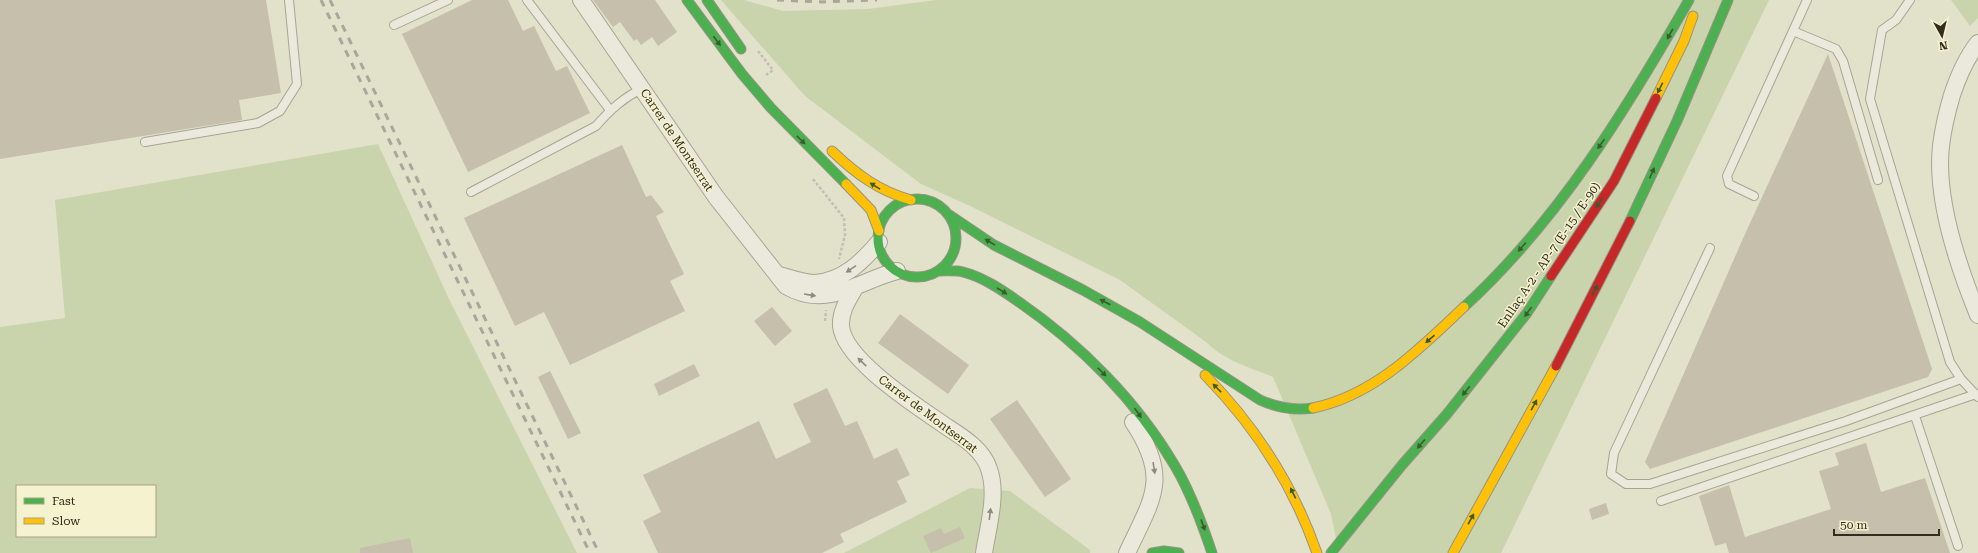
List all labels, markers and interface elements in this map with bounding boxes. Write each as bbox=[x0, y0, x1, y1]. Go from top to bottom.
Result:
north arrow bbox=[1922, 16, 1962, 56]
one-way arrow bbox=[1667, 28, 1673, 40]
one-way arrow bbox=[712, 35, 721, 46]
text: N bbox=[1938, 38, 1948, 53]
one-way arrow bbox=[1657, 83, 1663, 94]
street label: Carrer de Montserrat bbox=[638, 86, 717, 194]
one-way arrow bbox=[796, 135, 806, 145]
one-way arrow bbox=[1597, 139, 1605, 149]
one-way arrow bbox=[1649, 168, 1655, 179]
street label: Enllaç A-2 - AP-7 (E-15 / E-90) bbox=[1495, 179, 1603, 331]
one-way arrow bbox=[870, 182, 880, 190]
one-way arrow bbox=[1595, 198, 1603, 208]
one-way arrow bbox=[985, 238, 995, 246]
one-way arrow bbox=[1517, 242, 1526, 252]
one-way arrow bbox=[846, 265, 856, 273]
one-way arrow bbox=[1592, 284, 1598, 296]
one-way arrow bbox=[997, 287, 1007, 295]
one-way arrow bbox=[804, 292, 816, 298]
one-way arrow bbox=[1099, 298, 1111, 305]
one-way arrow bbox=[1524, 306, 1532, 317]
one-way arrow bbox=[1425, 334, 1435, 344]
one-way arrow bbox=[857, 357, 867, 366]
one-way arrow bbox=[1097, 368, 1107, 377]
street label: Carrer de Montserrat bbox=[876, 372, 981, 456]
one-way arrow bbox=[1212, 383, 1222, 393]
one-way arrow bbox=[1461, 385, 1470, 396]
one-way arrow bbox=[1531, 399, 1537, 411]
one-way arrow bbox=[1134, 408, 1142, 418]
one-way arrow bbox=[1416, 438, 1425, 449]
one-way arrow bbox=[1151, 462, 1157, 474]
legend bbox=[16, 485, 156, 537]
one-way arrow bbox=[1289, 487, 1296, 499]
text: Fast bbox=[52, 494, 76, 508]
one-way arrow bbox=[987, 508, 993, 521]
scale bar bbox=[1834, 511, 1939, 537]
one-way arrow bbox=[1468, 513, 1475, 525]
text: Slow bbox=[52, 514, 80, 528]
text: 50 m bbox=[1840, 518, 1867, 532]
one-way arrow bbox=[1200, 520, 1206, 532]

